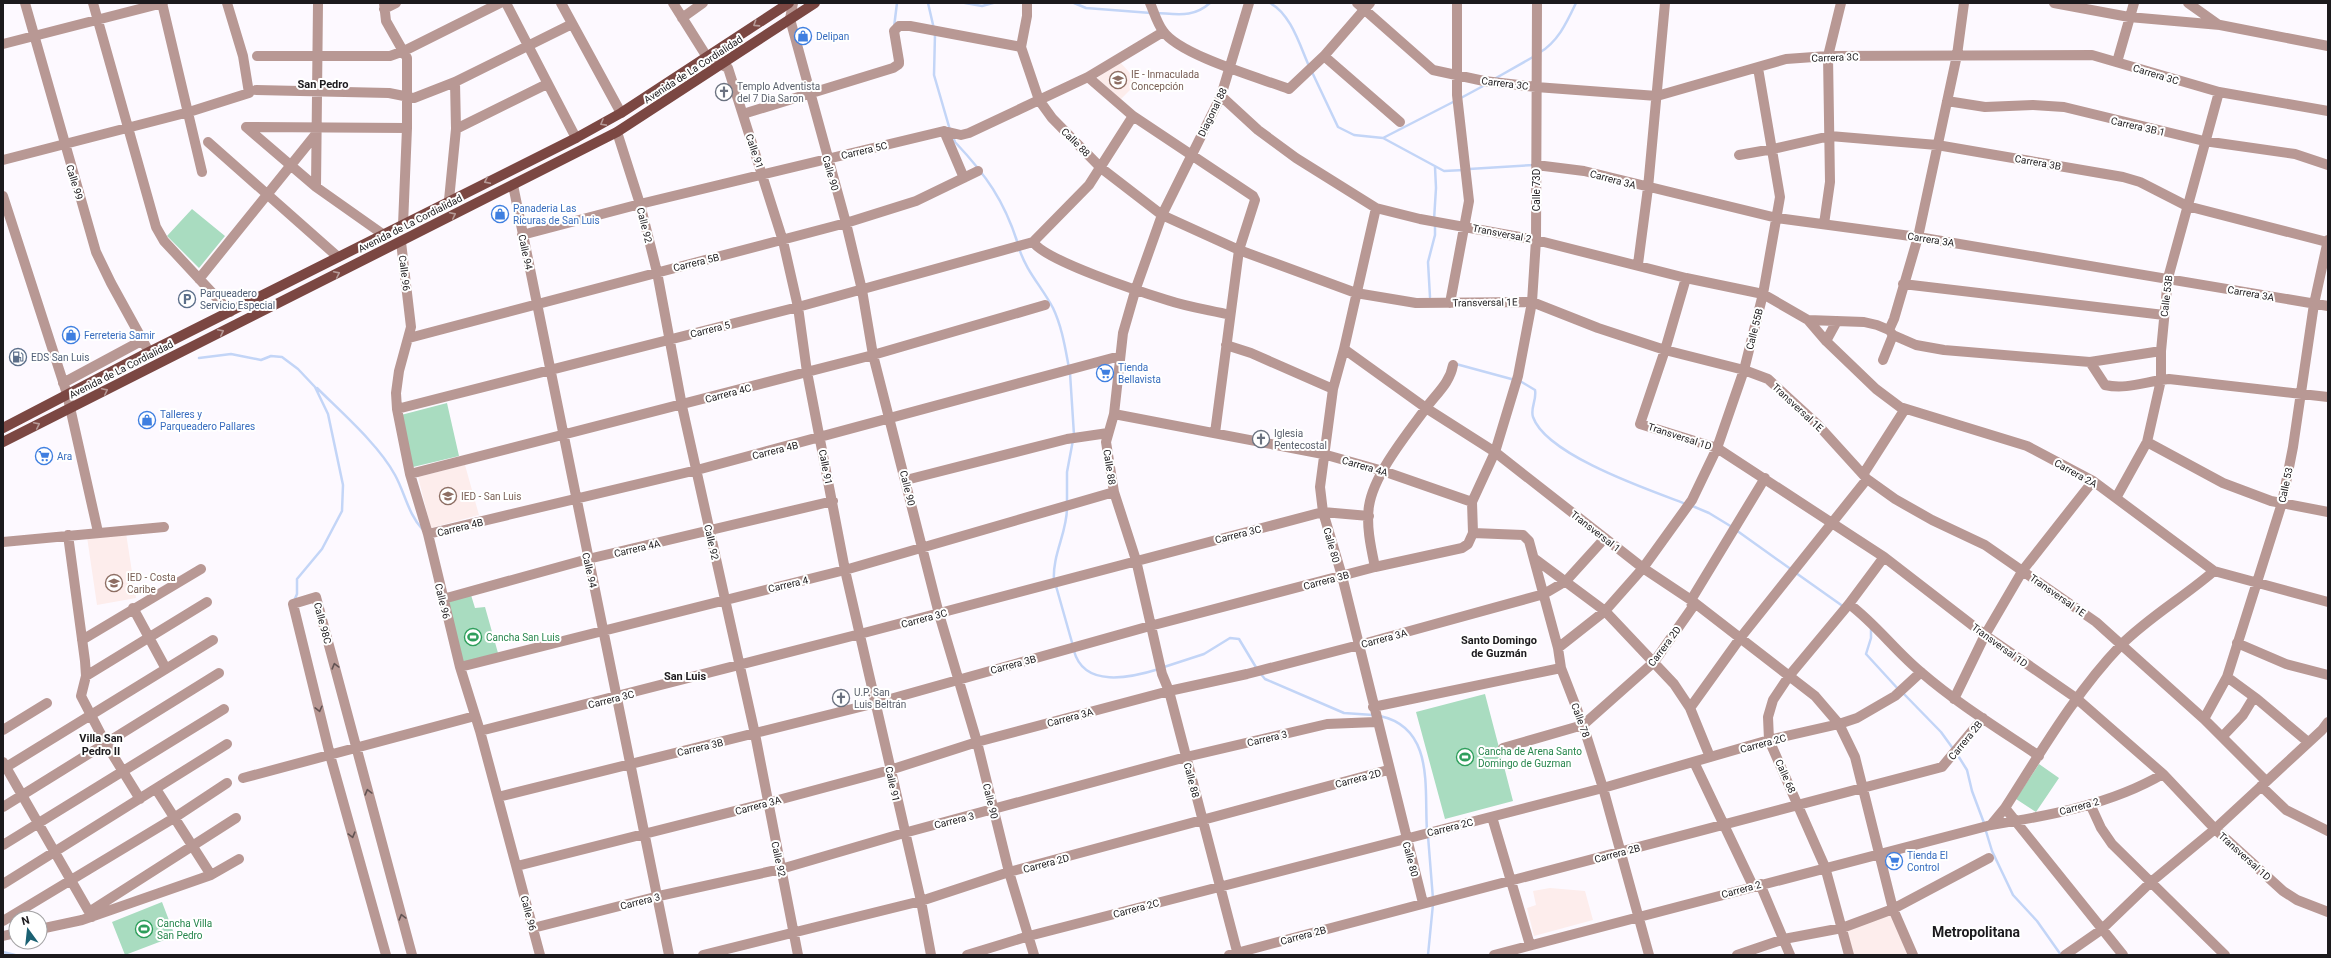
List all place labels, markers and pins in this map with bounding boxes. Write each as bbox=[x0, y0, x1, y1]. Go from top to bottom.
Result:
shop icon: Delipan bbox=[793, 26, 813, 46]
place label: Delipan bbox=[816, 31, 849, 42]
place label: IE - Inmaculada Concepción bbox=[1131, 69, 1199, 92]
school or university icon: IE - Inmaculada Concepción bbox=[1108, 70, 1128, 90]
place label: Templo Adventista del 7 Dia Saron bbox=[737, 81, 820, 104]
church icon: Templo Adventista del 7 Dia Saron bbox=[714, 82, 734, 102]
place label: Panaderia Las Ricuras de San Luis bbox=[513, 203, 600, 226]
shop icon: Panaderia Las Ricuras de San Luis bbox=[490, 204, 510, 224]
place label: Parqueadero Servicio Especial bbox=[200, 288, 275, 311]
parking icon: Parqueadero Servicio Especial bbox=[177, 289, 197, 309]
shop icon: Ferreteria Samir bbox=[61, 325, 81, 345]
place label: Ferreteria Samir bbox=[84, 330, 156, 341]
fuel station icon: EDS San Luis bbox=[8, 347, 28, 367]
place label: EDS San Luis bbox=[31, 352, 89, 363]
place label: Tienda Bellavista bbox=[1118, 362, 1161, 385]
supermarket icon: Tienda Bellavista bbox=[1095, 363, 1115, 383]
place label: Talleres y Parqueadero Pallares bbox=[160, 409, 255, 432]
shop icon: Talleres y Parqueadero Pallares bbox=[137, 410, 157, 430]
place label: Iglesia Pentecostal bbox=[1274, 428, 1327, 451]
church icon: Iglesia Pentecostal bbox=[1251, 429, 1271, 449]
supermarket icon: Ara bbox=[34, 446, 54, 466]
place label: Ara bbox=[57, 451, 72, 462]
school or university icon: IED - San Luis bbox=[438, 486, 458, 506]
place label: IED - San Luis bbox=[461, 491, 521, 502]
place label: IED - Costa Caribe bbox=[127, 572, 176, 595]
school or university icon: IED - Costa Caribe bbox=[104, 573, 124, 593]
sports icon: Cancha San Luis bbox=[463, 627, 483, 647]
place label: Cancha San Luis bbox=[486, 632, 560, 643]
place label: U.P. San Luis Beltrán bbox=[854, 687, 906, 710]
church icon: U.P. San Luis Beltrán bbox=[831, 688, 851, 708]
place label: Cancha de Arena Santo Domingo de Guzman bbox=[1478, 746, 1582, 769]
sports icon: Cancha de Arena Santo Domingo de Guzman bbox=[1455, 747, 1475, 767]
place label: Tienda El Control bbox=[1907, 850, 1948, 873]
supermarket icon: Tienda El Control bbox=[1884, 851, 1904, 871]
place label: Cancha Villa San Pedro bbox=[157, 918, 212, 941]
sports icon: Cancha Villa San Pedro bbox=[134, 919, 154, 939]

